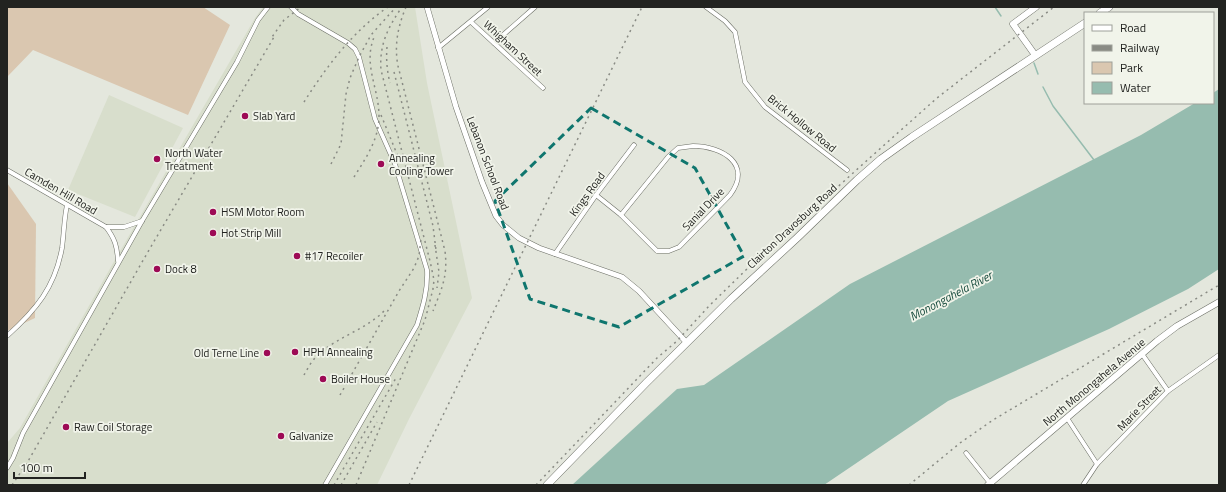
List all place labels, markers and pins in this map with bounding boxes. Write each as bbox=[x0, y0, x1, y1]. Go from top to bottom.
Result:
place label: Slab Yard bbox=[253, 108, 296, 124]
marker: Slab Yard bbox=[240, 111, 250, 121]
place label: North Water Treatment bbox=[165, 145, 223, 174]
place label: Annealing Cooling Tower bbox=[389, 150, 454, 179]
marker: North Water Treatment bbox=[152, 154, 162, 164]
marker: Annealing Cooling Tower bbox=[376, 159, 386, 169]
place label: HSM Motor Room bbox=[221, 204, 304, 220]
marker: HSM Motor Room bbox=[208, 207, 218, 217]
place label: Hot Strip Mill bbox=[221, 225, 281, 241]
marker: Hot Strip Mill bbox=[208, 228, 218, 238]
place label: #17 Recoiler bbox=[305, 248, 363, 264]
marker: #17 Recoiler bbox=[292, 251, 302, 261]
place label: Dock 8 bbox=[165, 261, 197, 277]
marker: Dock 8 bbox=[152, 264, 162, 274]
place label: HPH Annealing bbox=[303, 344, 373, 360]
place label: Old Terne Line bbox=[194, 345, 259, 361]
marker: HPH Annealing bbox=[290, 347, 300, 357]
marker: Old Terne Line bbox=[262, 348, 272, 358]
place label: Boiler House bbox=[331, 371, 390, 387]
marker: Boiler House bbox=[318, 374, 328, 384]
place label: Raw Coil Storage bbox=[74, 419, 153, 435]
marker: Raw Coil Storage bbox=[61, 422, 71, 432]
place label: Galvanize bbox=[289, 428, 334, 444]
marker: Galvanize bbox=[276, 431, 286, 441]

